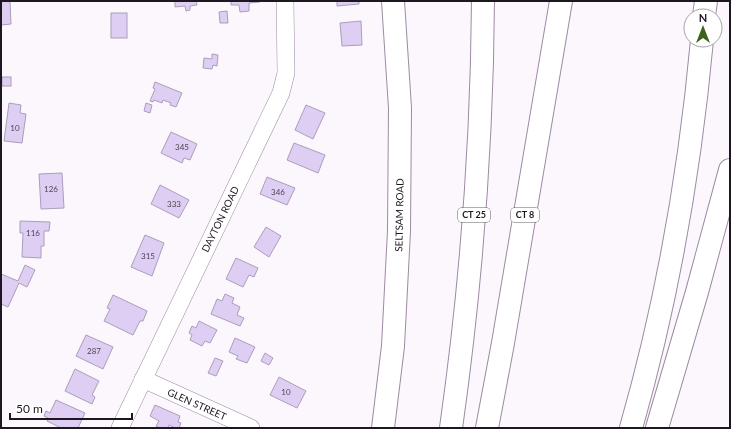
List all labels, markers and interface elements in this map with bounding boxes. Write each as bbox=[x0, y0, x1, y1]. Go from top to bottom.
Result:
north arrow bbox=[683, 8, 723, 48]
text: N bbox=[699, 11, 707, 24]
house number: 10 bbox=[10, 123, 20, 133]
house number: 345 bbox=[175, 142, 189, 152]
street label: SELTSAM ROAD bbox=[392, 178, 406, 252]
house number: 126 bbox=[44, 184, 58, 194]
street label: DAYTON ROAD bbox=[199, 184, 241, 254]
house number: 346 bbox=[271, 187, 285, 197]
house number: 333 bbox=[167, 199, 181, 209]
road number: CT 25 bbox=[458, 208, 490, 222]
road number: CT 8 bbox=[511, 208, 539, 222]
house number: 116 bbox=[26, 228, 40, 238]
house number: 315 bbox=[141, 251, 155, 261]
house number: 287 bbox=[87, 346, 101, 356]
street label: GLEN STREET bbox=[166, 386, 229, 422]
house number: 10 bbox=[281, 387, 291, 397]
scale bar bbox=[10, 395, 132, 421]
text: 50 m bbox=[16, 401, 43, 416]

